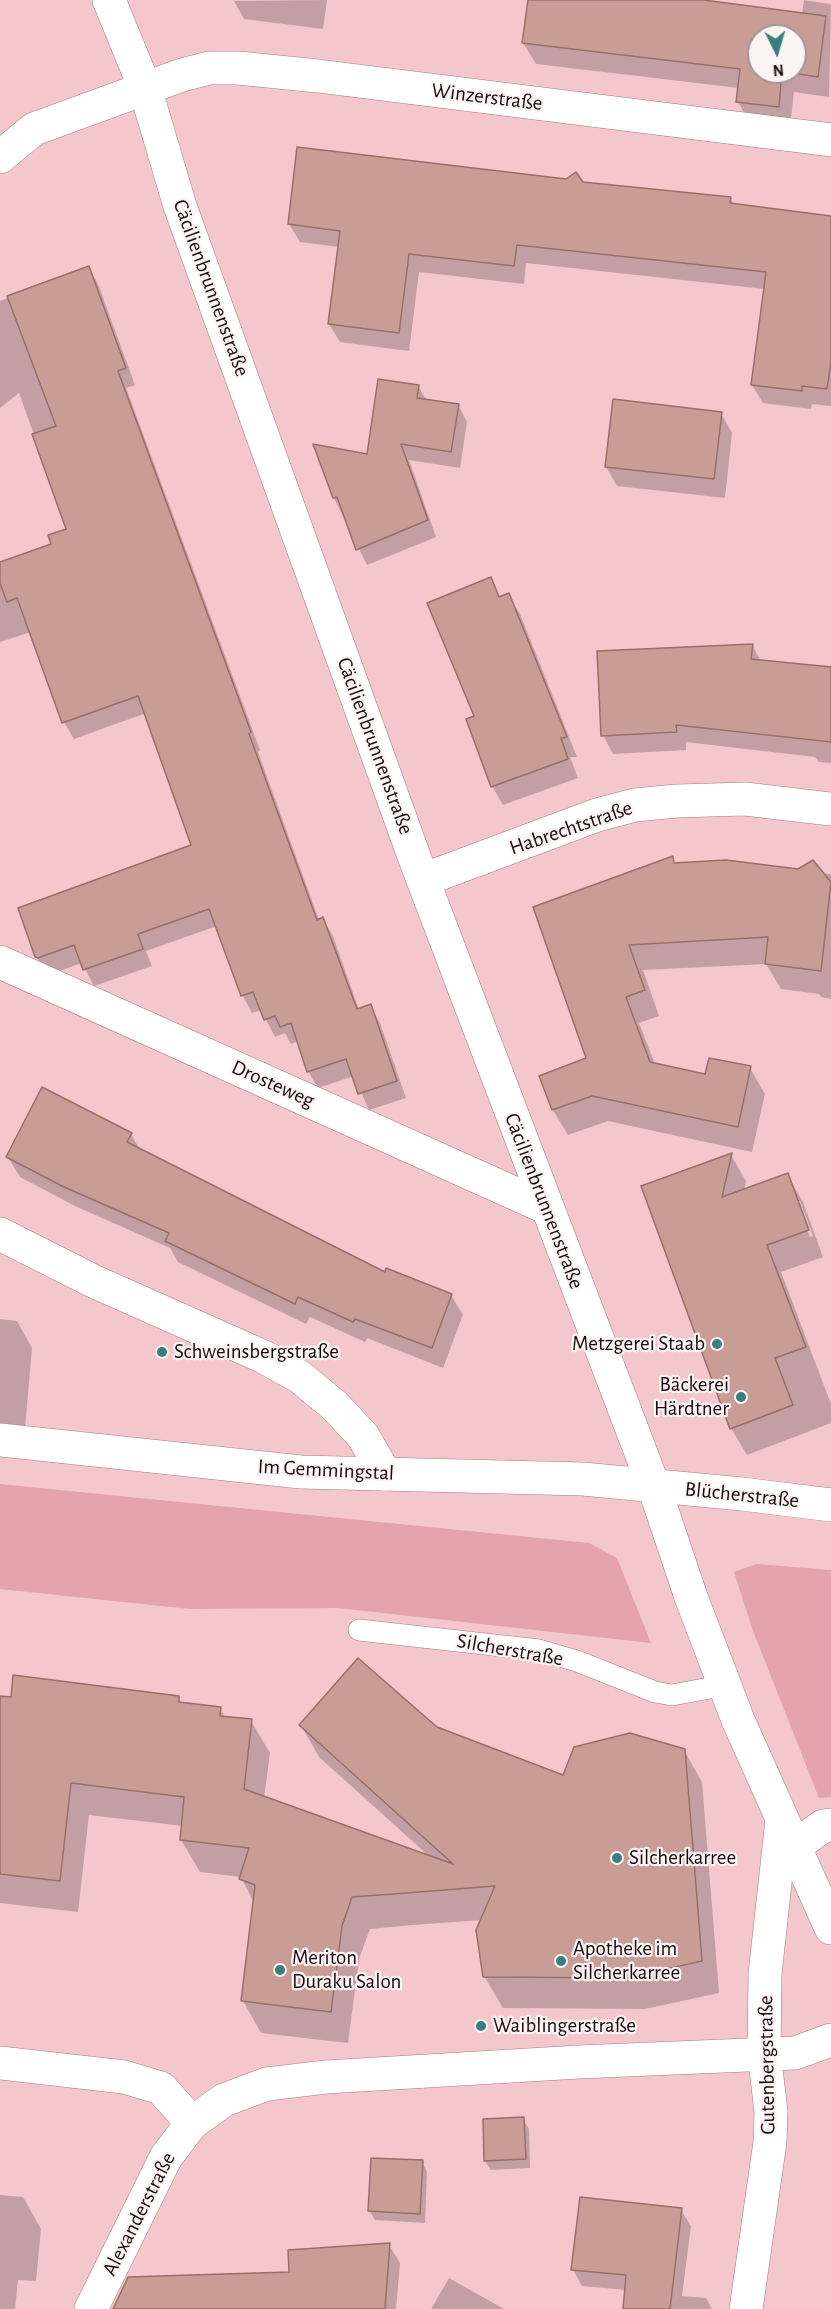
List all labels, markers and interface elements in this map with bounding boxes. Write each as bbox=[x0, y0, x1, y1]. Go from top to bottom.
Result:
north arrow bbox=[747, 24, 807, 84]
text: N bbox=[772, 61, 785, 78]
street label: Winzerstraße bbox=[430, 78, 544, 116]
street label: Cäcilienbrunnenstraße bbox=[167, 196, 255, 380]
street label: Cäcilienbrunnenstraße bbox=[331, 654, 419, 838]
street label: Habrechtstraße bbox=[506, 795, 636, 861]
street label: Drosteweg bbox=[228, 1055, 318, 1113]
street label: Cäcilienbrunnenstraße bbox=[499, 1109, 589, 1293]
place label: Metzgerei Staab bbox=[572, 1331, 705, 1357]
marker: Metzgerei Staab bbox=[710, 1337, 724, 1351]
place label: Schweinsbergstraße bbox=[174, 1339, 339, 1365]
marker: Schweinsbergstraße bbox=[155, 1345, 169, 1359]
place label: Bäckerei Härdtner bbox=[654, 1372, 729, 1422]
marker: Bäckerei Härdtner bbox=[734, 1390, 748, 1404]
street label: Im Gemmingstal bbox=[257, 1454, 395, 1486]
street label: Blücherstraße bbox=[684, 1476, 800, 1514]
street label: Silcherstraße bbox=[455, 1628, 565, 1672]
place label: Silcherkarree bbox=[629, 1845, 736, 1871]
marker: Silcherkarree bbox=[610, 1851, 624, 1865]
place label: Apotheke im Silcherkarree bbox=[573, 1936, 680, 1986]
place label: Meriton Duraku Salon bbox=[292, 1945, 401, 1995]
marker: Apotheke im Silcherkarree bbox=[554, 1954, 568, 1968]
marker: Meriton Duraku Salon bbox=[273, 1963, 287, 1977]
street label: Gutenbergstraße bbox=[753, 1995, 781, 2135]
place label: Waiblingerstraße bbox=[493, 2013, 636, 2039]
marker: Waiblingerstraße bbox=[474, 2019, 488, 2033]
street label: Alexanderstraße bbox=[97, 2148, 181, 2280]

